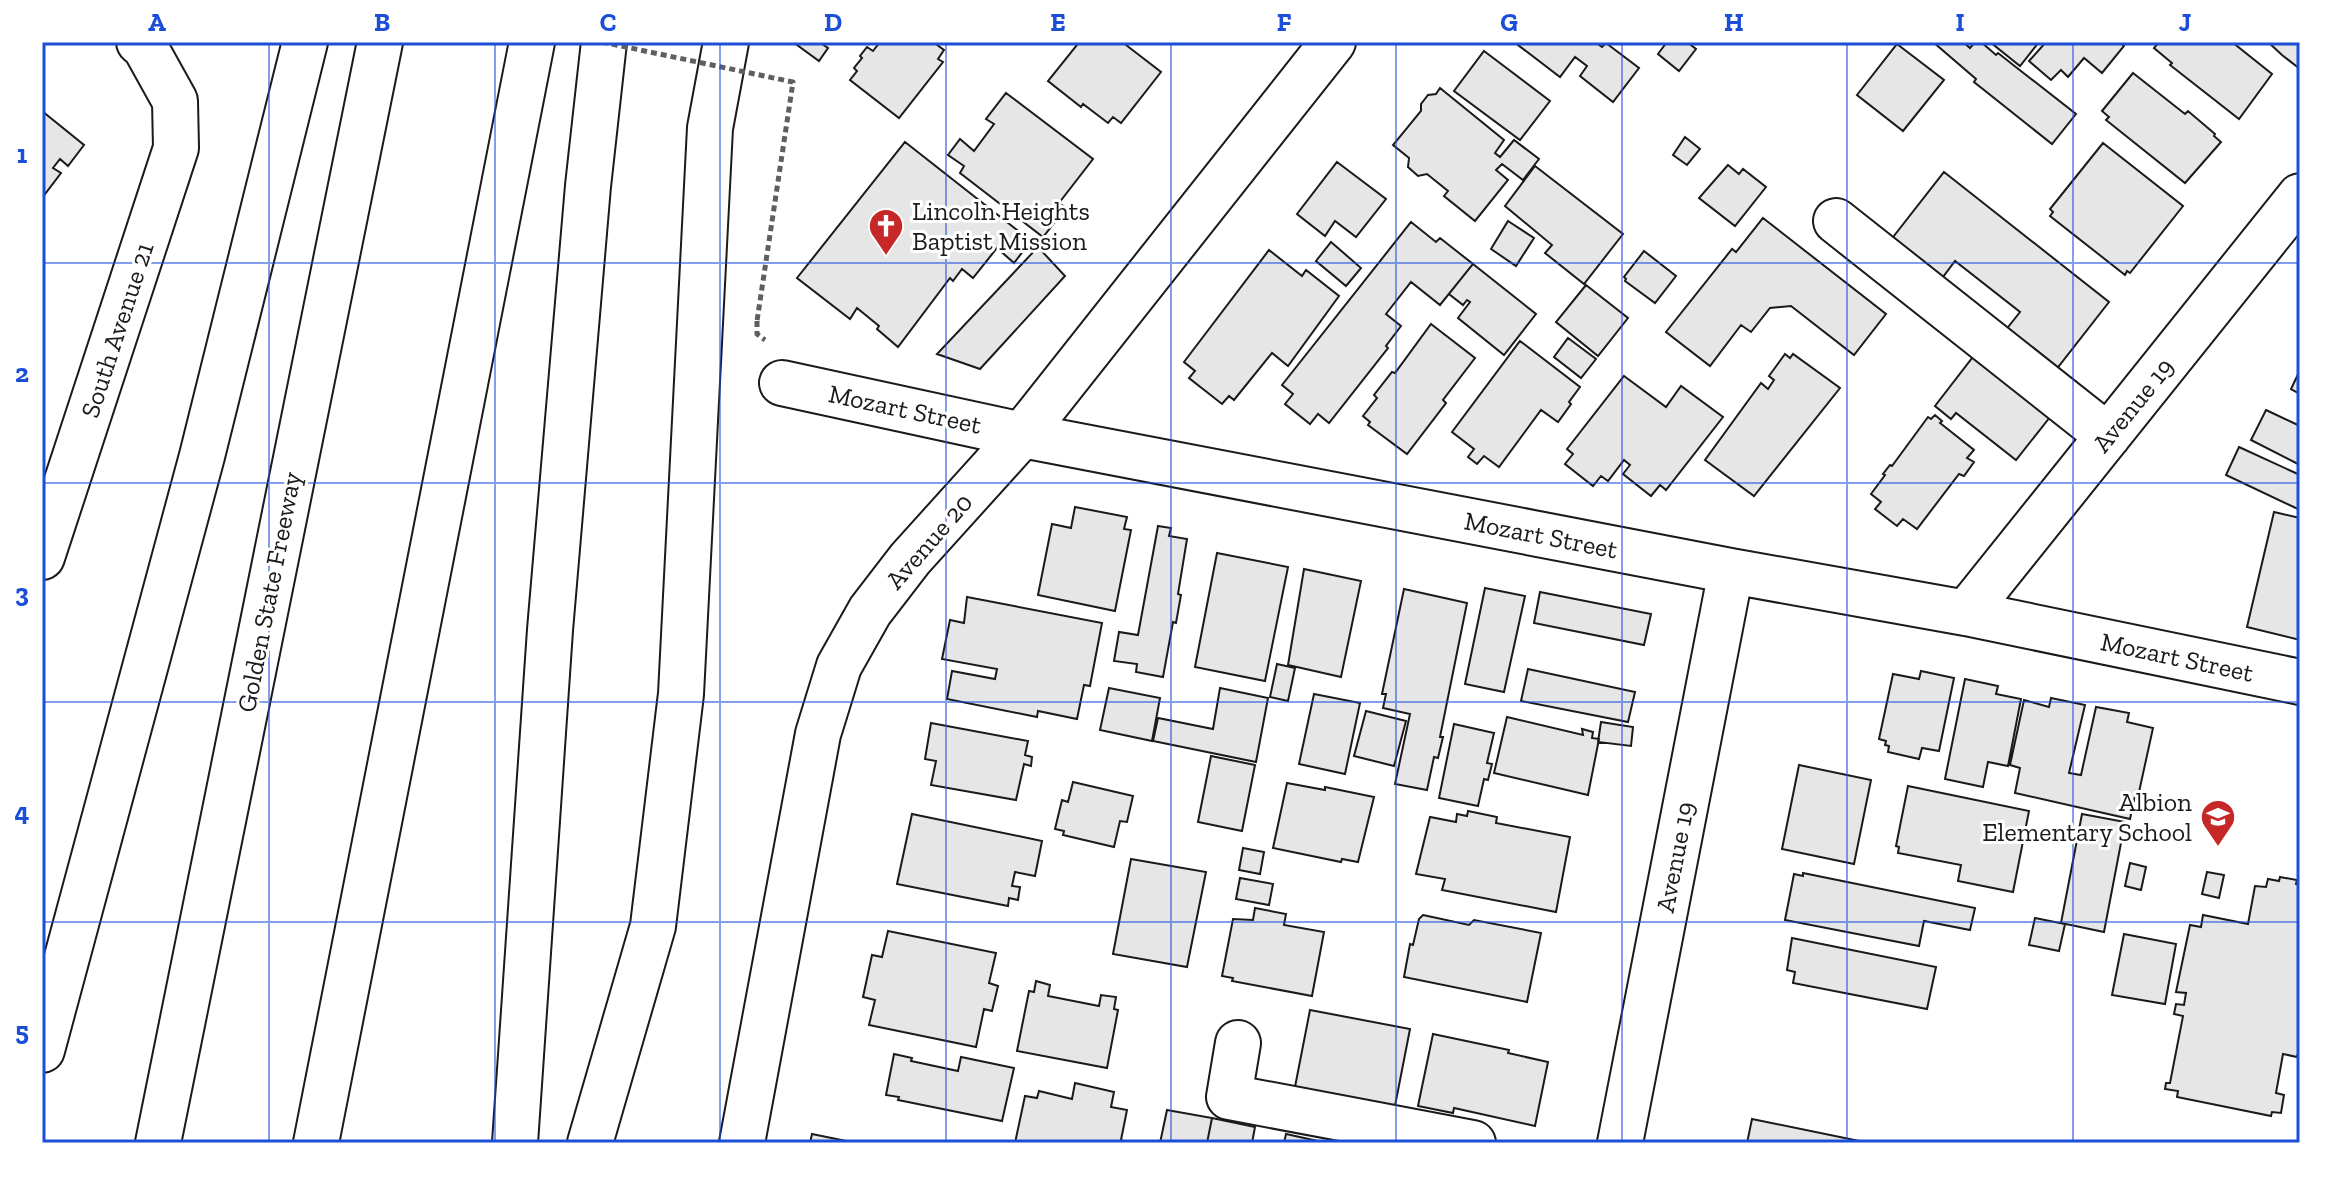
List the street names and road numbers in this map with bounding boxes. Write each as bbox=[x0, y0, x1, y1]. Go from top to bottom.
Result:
street label: South Avenue 21 bbox=[74, 238, 160, 422]
street label: Avenue 19 bbox=[2085, 351, 2181, 459]
street label: Mozart Street bbox=[826, 377, 985, 441]
street label: Golden State Freeway bbox=[230, 468, 308, 715]
street label: Avenue 20 bbox=[879, 486, 979, 596]
street label: Mozart Street bbox=[1462, 504, 1621, 566]
street label: Mozart Street bbox=[2098, 625, 2257, 689]
street label: Avenue 19 bbox=[1649, 799, 1701, 915]

